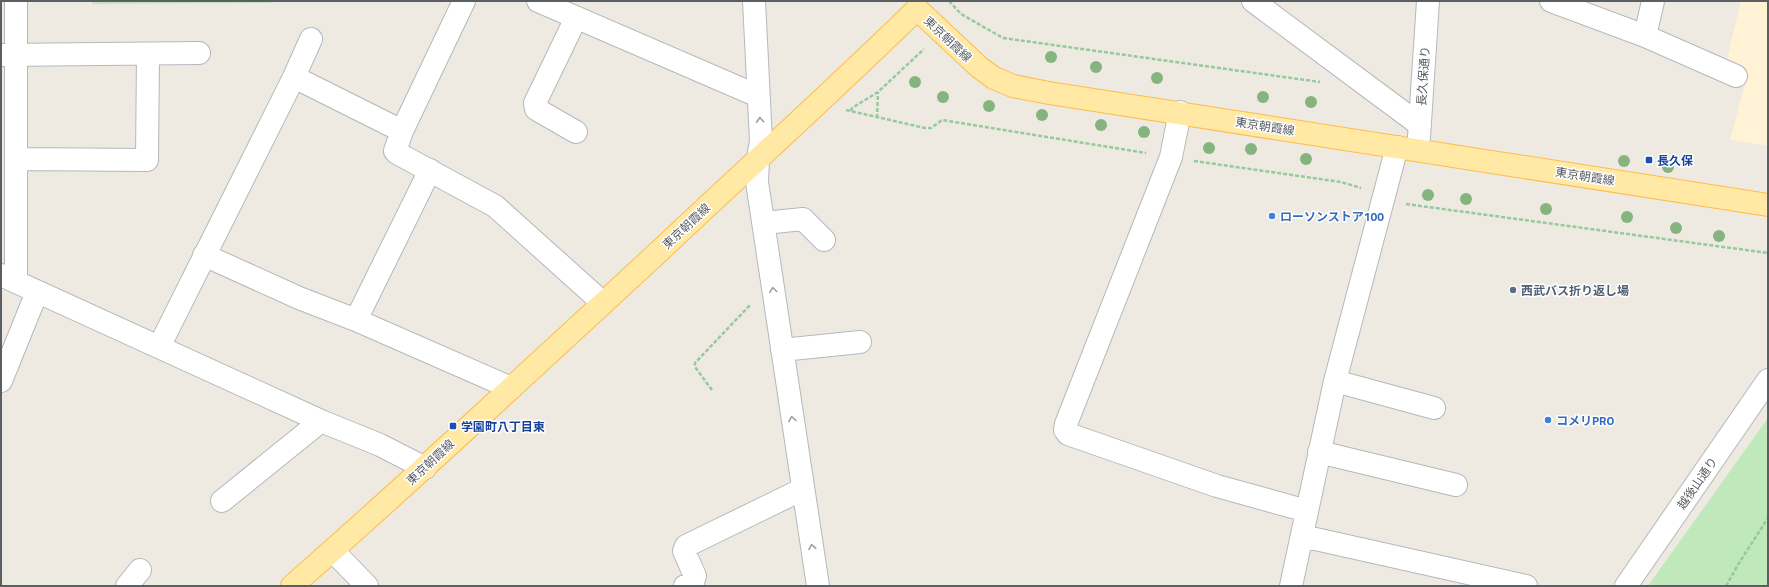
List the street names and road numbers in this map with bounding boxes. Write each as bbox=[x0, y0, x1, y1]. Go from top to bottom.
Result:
street label: 東京朝霞線 bbox=[920, 12, 976, 66]
street label: 長久保通り bbox=[1411, 45, 1435, 107]
street label: 東京朝霞線 bbox=[1234, 112, 1296, 140]
street label: 東京朝霞線 bbox=[1554, 162, 1616, 190]
street label: 東京朝霞線 bbox=[658, 199, 714, 253]
street label: 東京朝霞線 bbox=[402, 435, 458, 489]
street label: 越後山通り bbox=[1672, 453, 1722, 513]

